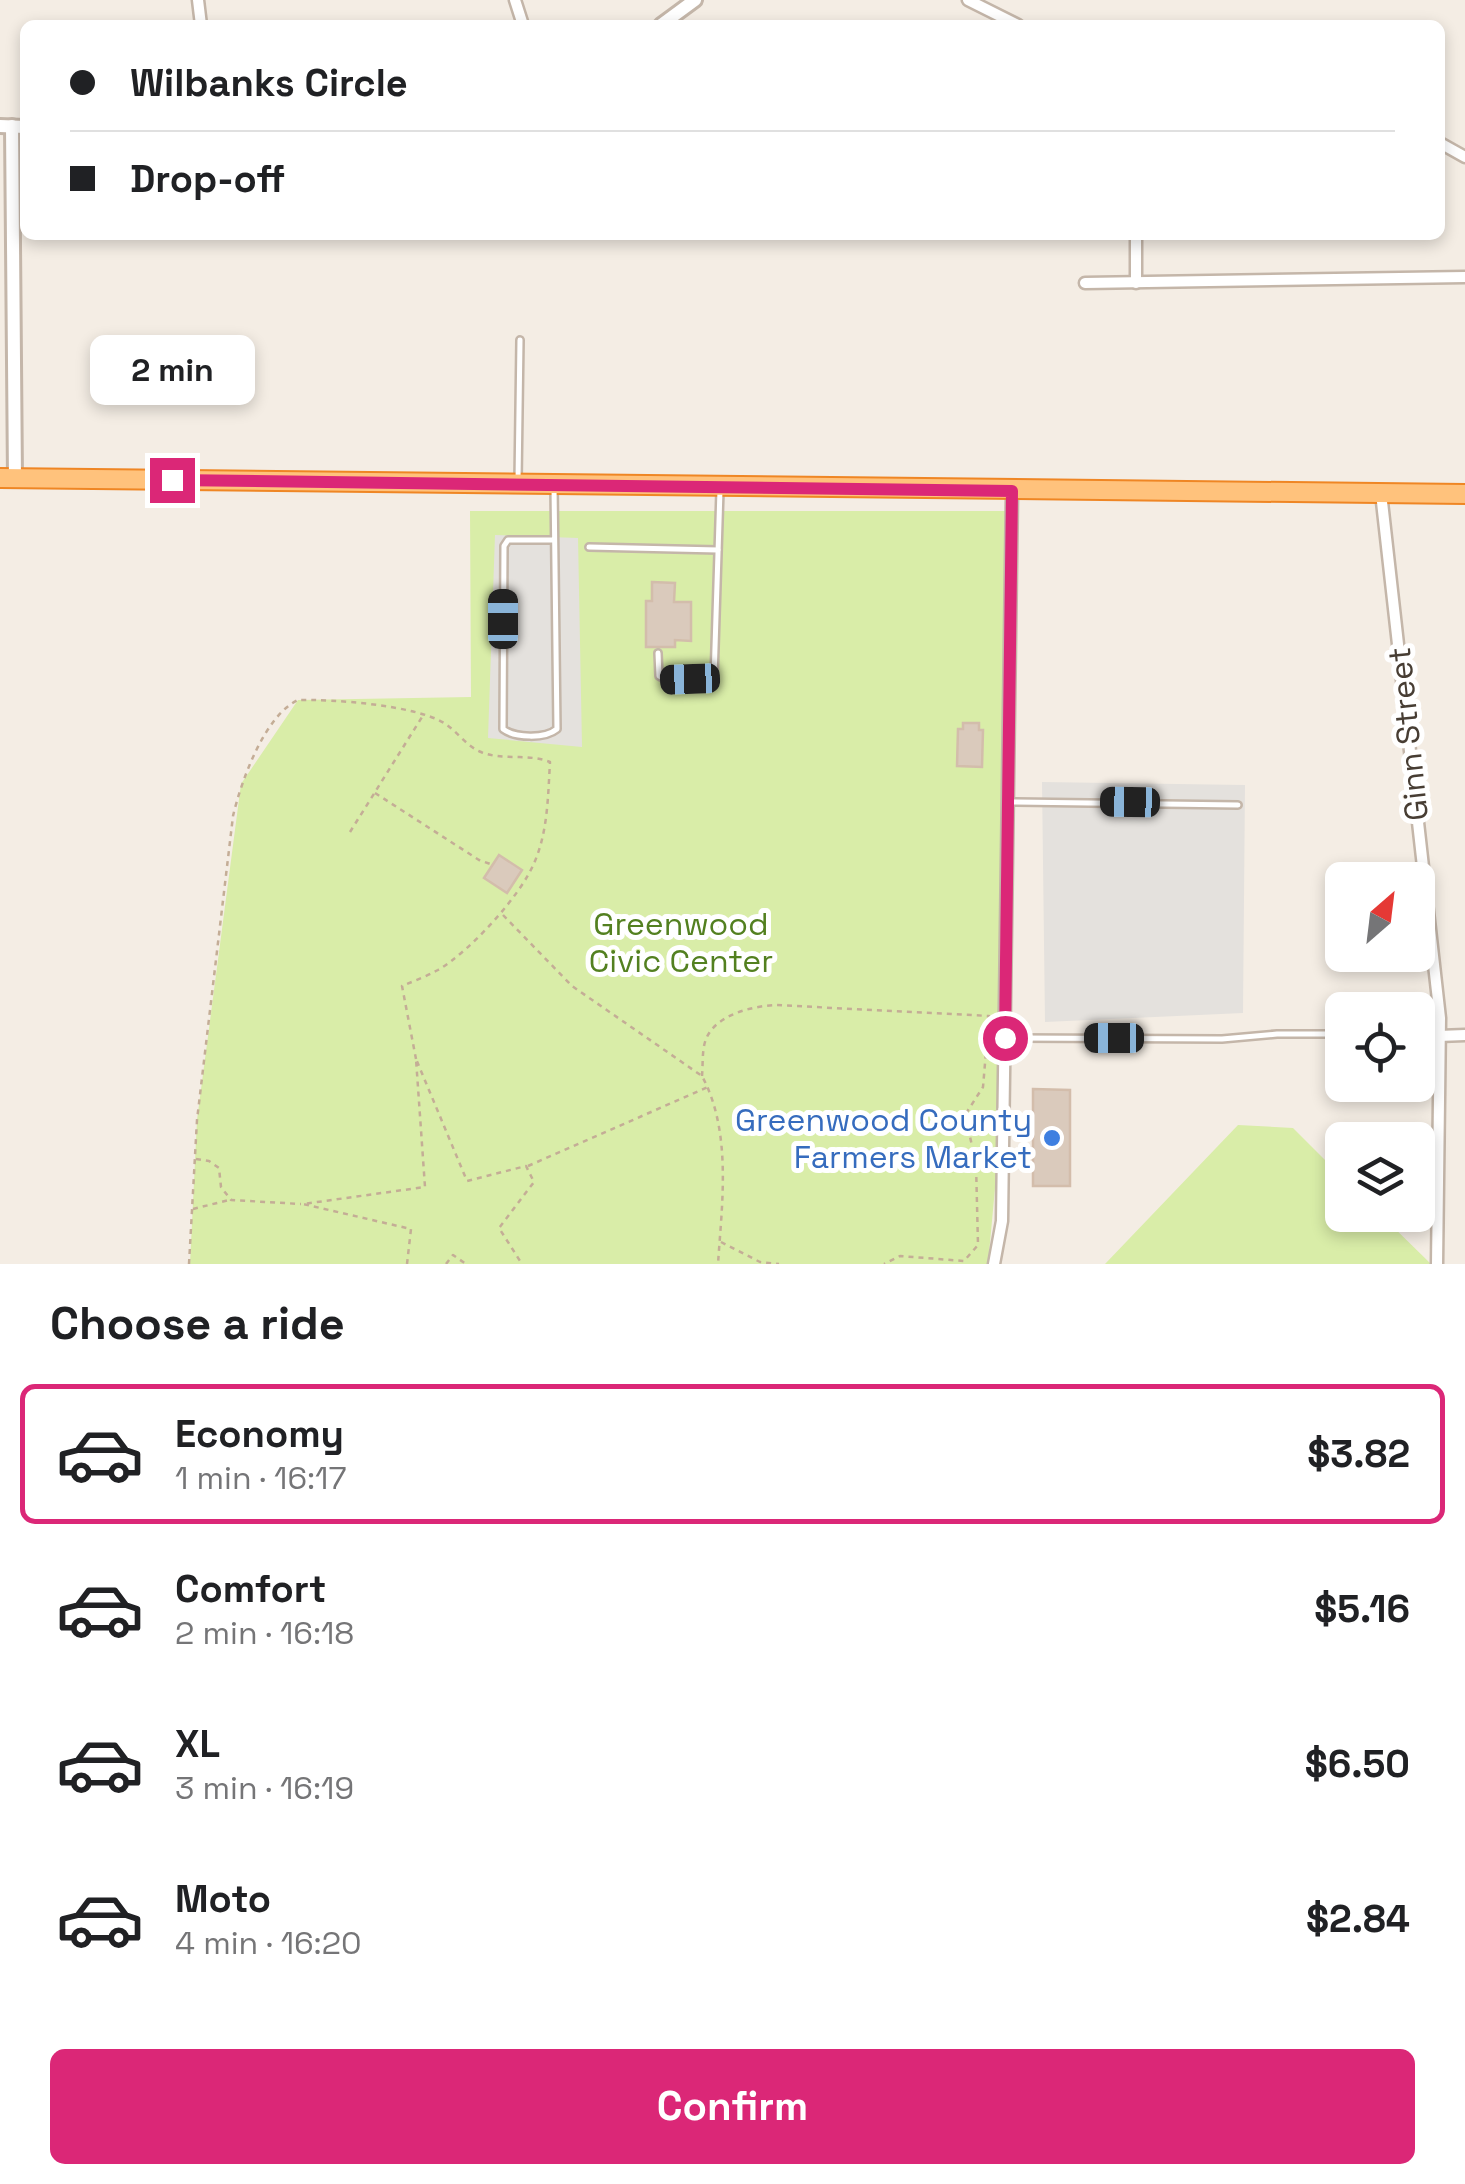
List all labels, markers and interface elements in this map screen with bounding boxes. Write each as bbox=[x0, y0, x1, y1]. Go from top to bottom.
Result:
text: Wilbanks Circle bbox=[130, 59, 408, 107]
text: Drop-off bbox=[130, 155, 285, 203]
callout: 2 min bbox=[90, 335, 254, 405]
text: 2 min bbox=[131, 350, 214, 390]
route end bbox=[150, 458, 195, 503]
car bbox=[488, 589, 518, 649]
street label: Ginn Street bbox=[1379, 645, 1437, 823]
car bbox=[659, 663, 721, 695]
car bbox=[1100, 786, 1160, 818]
north arrow bbox=[1325, 862, 1435, 972]
map controls bbox=[1325, 862, 1435, 1232]
park label: Greenwood Civic Center bbox=[589, 904, 773, 981]
button: locate bbox=[1325, 992, 1435, 1102]
route start bbox=[983, 1016, 1028, 1061]
car bbox=[1084, 1023, 1144, 1053]
place label: Greenwood County Farmers Market bbox=[735, 1100, 1032, 1177]
button: layers bbox=[1325, 1122, 1435, 1232]
marker: Greenwood County Farmers Market bbox=[1041, 1127, 1063, 1149]
text: Choose a ride bbox=[50, 1295, 345, 1352]
icon: car bbox=[55, 1409, 145, 1499]
text: Economy bbox=[175, 1410, 344, 1458]
text: $3.82 bbox=[1307, 1430, 1410, 1478]
text: 1 min · 16:17 bbox=[175, 1458, 347, 1498]
icon: car bbox=[55, 1564, 145, 1654]
text: Comfort bbox=[175, 1565, 326, 1613]
text: $5.16 bbox=[1314, 1585, 1410, 1633]
text: 2 min · 16:18 bbox=[175, 1613, 354, 1653]
icon: car bbox=[55, 1719, 145, 1809]
text: XL bbox=[175, 1720, 220, 1768]
text: $6.50 bbox=[1305, 1740, 1410, 1788]
text: 3 min · 16:19 bbox=[175, 1768, 354, 1808]
icon: car bbox=[55, 1874, 145, 1964]
text: Moto bbox=[175, 1875, 271, 1923]
text: $2.84 bbox=[1306, 1895, 1410, 1943]
text: 4 min · 16:20 bbox=[175, 1923, 362, 1963]
button: Confirm bbox=[50, 2049, 1415, 2164]

